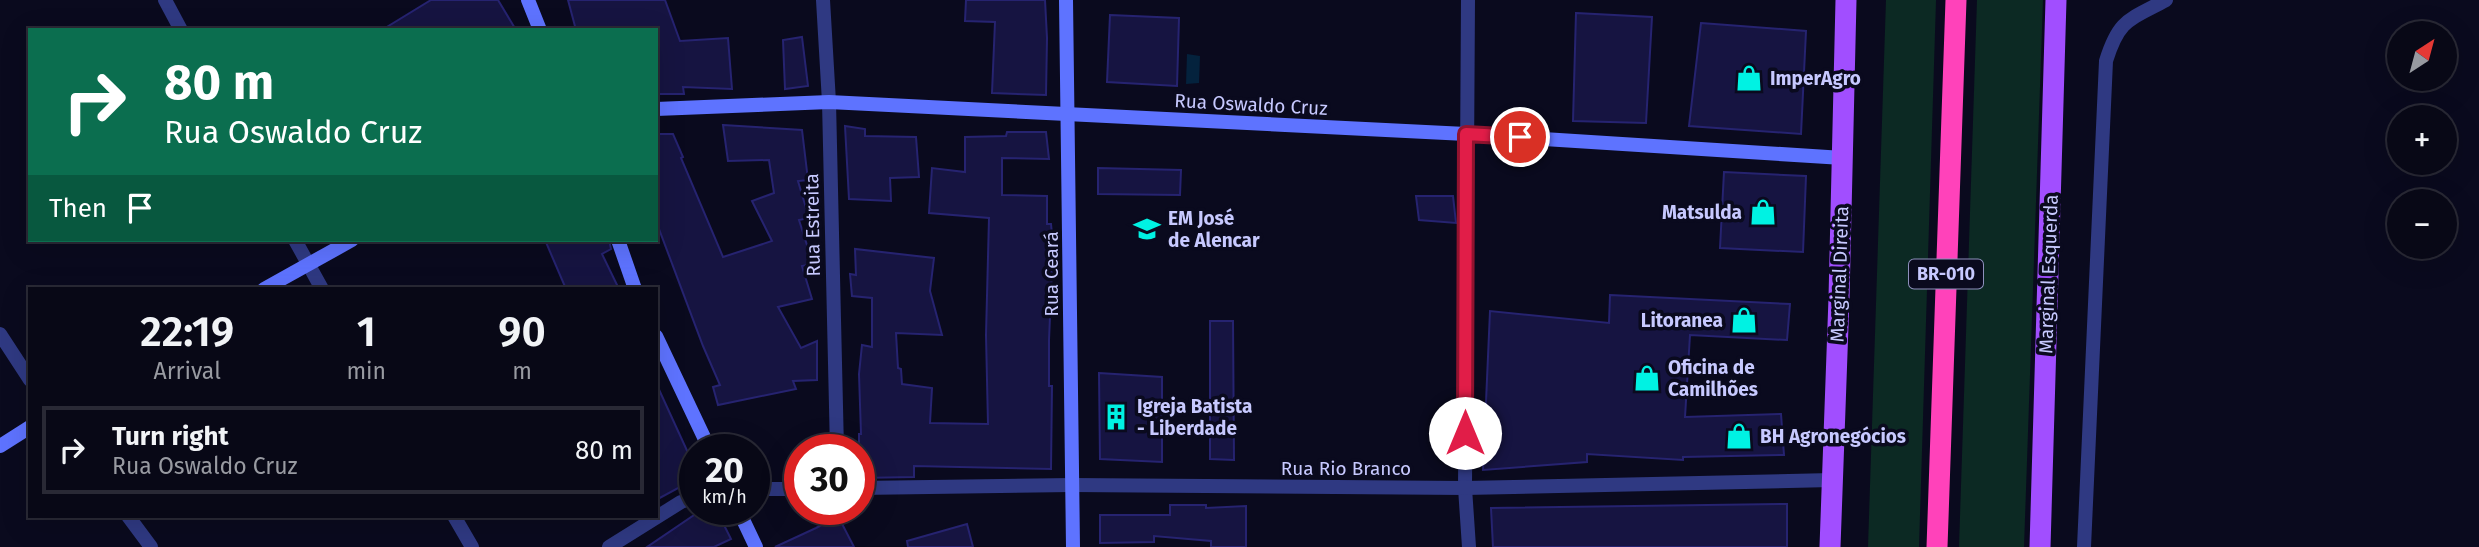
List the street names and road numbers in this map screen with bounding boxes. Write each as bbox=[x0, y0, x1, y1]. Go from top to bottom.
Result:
street label: Rua Oswaldo Cruz bbox=[1174, 89, 1328, 120]
street label: Rua Estreita bbox=[800, 173, 825, 277]
street label: Marginal Esquerda bbox=[2034, 194, 2063, 354]
street label: Marginal Direita bbox=[1826, 205, 1853, 343]
street label: Rua Ceará bbox=[1040, 231, 1063, 317]
road number: BR-010 bbox=[1909, 260, 1983, 288]
street label: Rua Rio Branco bbox=[1281, 457, 1411, 480]

